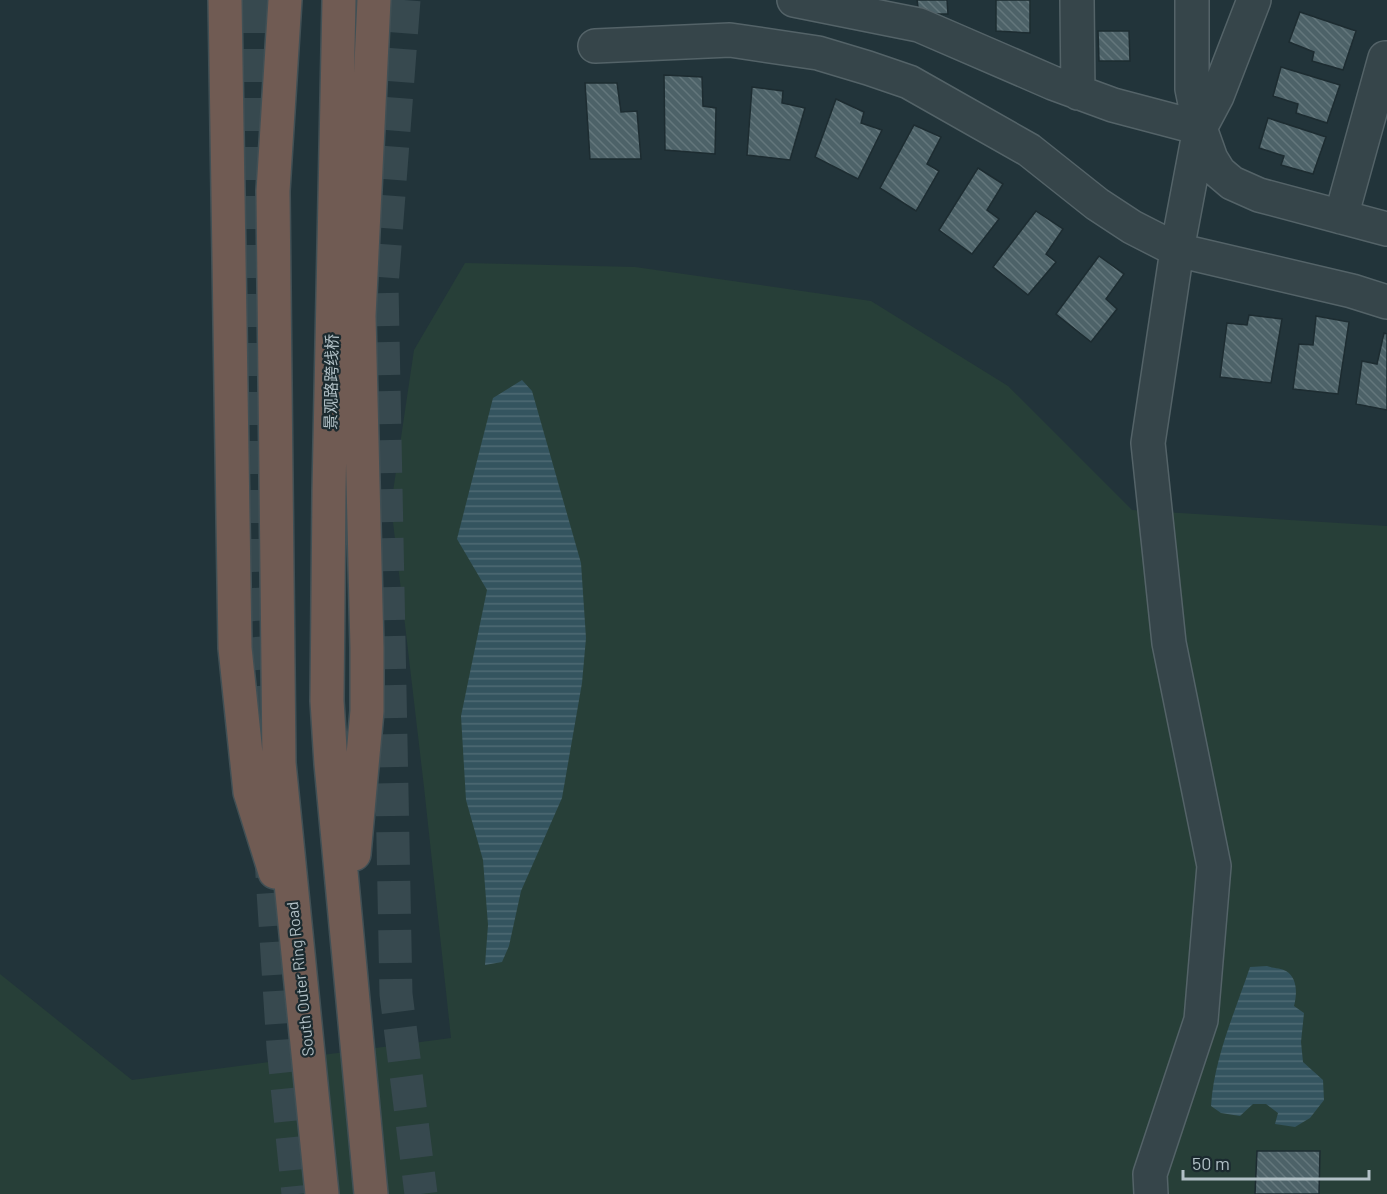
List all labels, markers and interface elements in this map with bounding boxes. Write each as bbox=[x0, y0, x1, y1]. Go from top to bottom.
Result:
street label: 景观路跨线桥 bbox=[320, 334, 341, 430]
street label: South Outer Ring Road bbox=[282, 901, 317, 1057]
scale bar bbox=[1183, 1143, 1369, 1181]
text: 50 m bbox=[1192, 1152, 1230, 1174]

